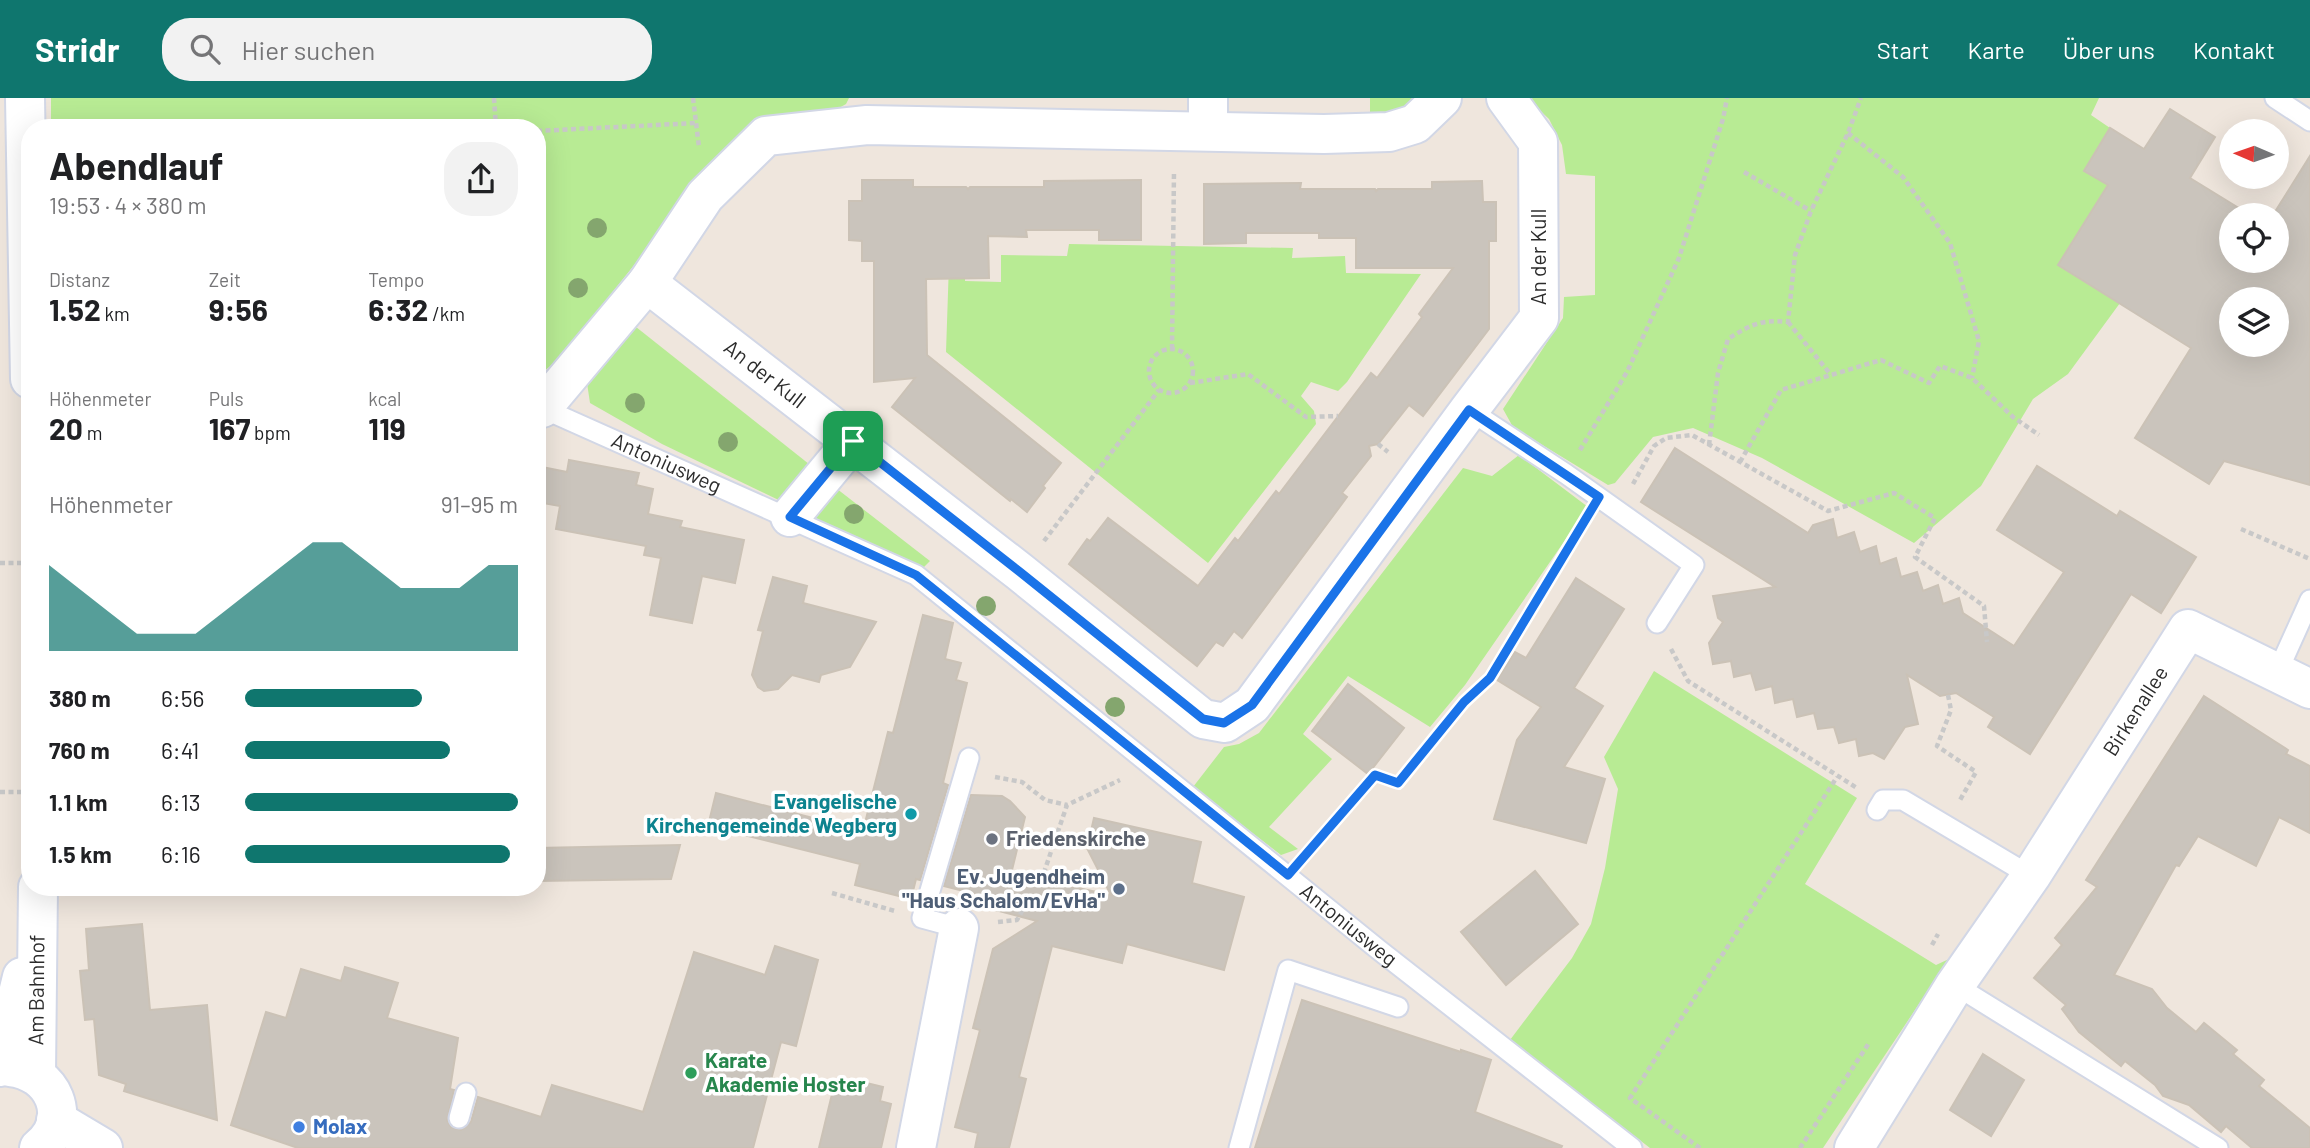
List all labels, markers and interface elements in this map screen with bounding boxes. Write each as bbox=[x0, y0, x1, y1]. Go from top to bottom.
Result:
search box bbox=[162, 18, 652, 81]
text: Stridr bbox=[35, 29, 120, 69]
icon: search bbox=[186, 30, 224, 68]
text: Hier suchen bbox=[242, 34, 375, 65]
text: Start bbox=[1877, 35, 1930, 64]
text: Karte bbox=[1968, 35, 2025, 64]
text: Über uns bbox=[2063, 35, 2155, 64]
text: Kontakt bbox=[2193, 35, 2275, 64]
north arrow bbox=[2219, 119, 2289, 189]
map controls bbox=[2219, 119, 2289, 357]
text: Abendlauf bbox=[49, 142, 224, 188]
button: share bbox=[444, 142, 518, 216]
text: 19:53 · 4 × 380 m bbox=[49, 191, 207, 219]
button: locate bbox=[2219, 203, 2289, 273]
street label: An der Kull bbox=[1525, 209, 1550, 305]
text: Distanz bbox=[49, 268, 110, 291]
text: Zeit bbox=[209, 268, 241, 291]
text: Tempo bbox=[368, 268, 424, 291]
button: layers bbox=[2219, 287, 2289, 357]
text: 1.52 bbox=[49, 291, 101, 327]
text: 9:56 bbox=[209, 291, 268, 327]
text: 6:32 bbox=[368, 291, 428, 327]
text: km bbox=[101, 302, 130, 325]
text: /km bbox=[428, 302, 465, 325]
street label: An der Kull bbox=[720, 334, 812, 413]
text: Höhenmeter bbox=[49, 387, 151, 410]
text: Puls bbox=[209, 387, 244, 410]
text: kcal bbox=[368, 387, 401, 410]
text: 20 bbox=[49, 410, 83, 446]
text: 167 bbox=[209, 410, 250, 446]
text: 119 bbox=[368, 410, 406, 446]
pin bbox=[823, 411, 883, 471]
text: m bbox=[83, 421, 102, 444]
text: bpm bbox=[250, 421, 291, 444]
icon: arrive bbox=[834, 422, 872, 460]
street label: Antoniusweg bbox=[608, 427, 726, 497]
text: Höhenmeter bbox=[49, 490, 173, 518]
text: 91–95 m bbox=[441, 490, 518, 518]
street label: Birkenallee bbox=[2097, 661, 2172, 760]
text: 380 m bbox=[49, 684, 111, 712]
text: 6:56 bbox=[161, 684, 204, 712]
text: 760 m bbox=[49, 736, 110, 764]
text: 6:41 bbox=[161, 736, 199, 764]
text: 1.1 km bbox=[49, 788, 108, 816]
text: 6:13 bbox=[161, 788, 201, 816]
place label: Evangelische Kirchengemeinde Wegberg bbox=[646, 788, 897, 837]
marker: Evangelische Kirchengemeinde Wegberg bbox=[903, 806, 919, 822]
place label: Friedenskirche bbox=[1006, 825, 1146, 850]
marker: Friedenskirche bbox=[984, 831, 1000, 847]
text: 1.5 km bbox=[49, 840, 112, 868]
text: 6:16 bbox=[161, 840, 201, 868]
place label: Ev. Jugendheim "Haus Schalom/EvHa" bbox=[902, 863, 1105, 912]
street label: Antoniusweg bbox=[1296, 877, 1403, 971]
marker: Ev. Jugendheim "Haus Schalom/EvHa" bbox=[1111, 881, 1127, 897]
street label: Am Bahnhof bbox=[22, 934, 48, 1045]
place label: Karate Akademie Hoster bbox=[705, 1047, 866, 1096]
marker: Karate Akademie Hoster bbox=[683, 1065, 699, 1081]
place label: Molax bbox=[313, 1113, 367, 1138]
marker: Molax bbox=[291, 1119, 307, 1135]

